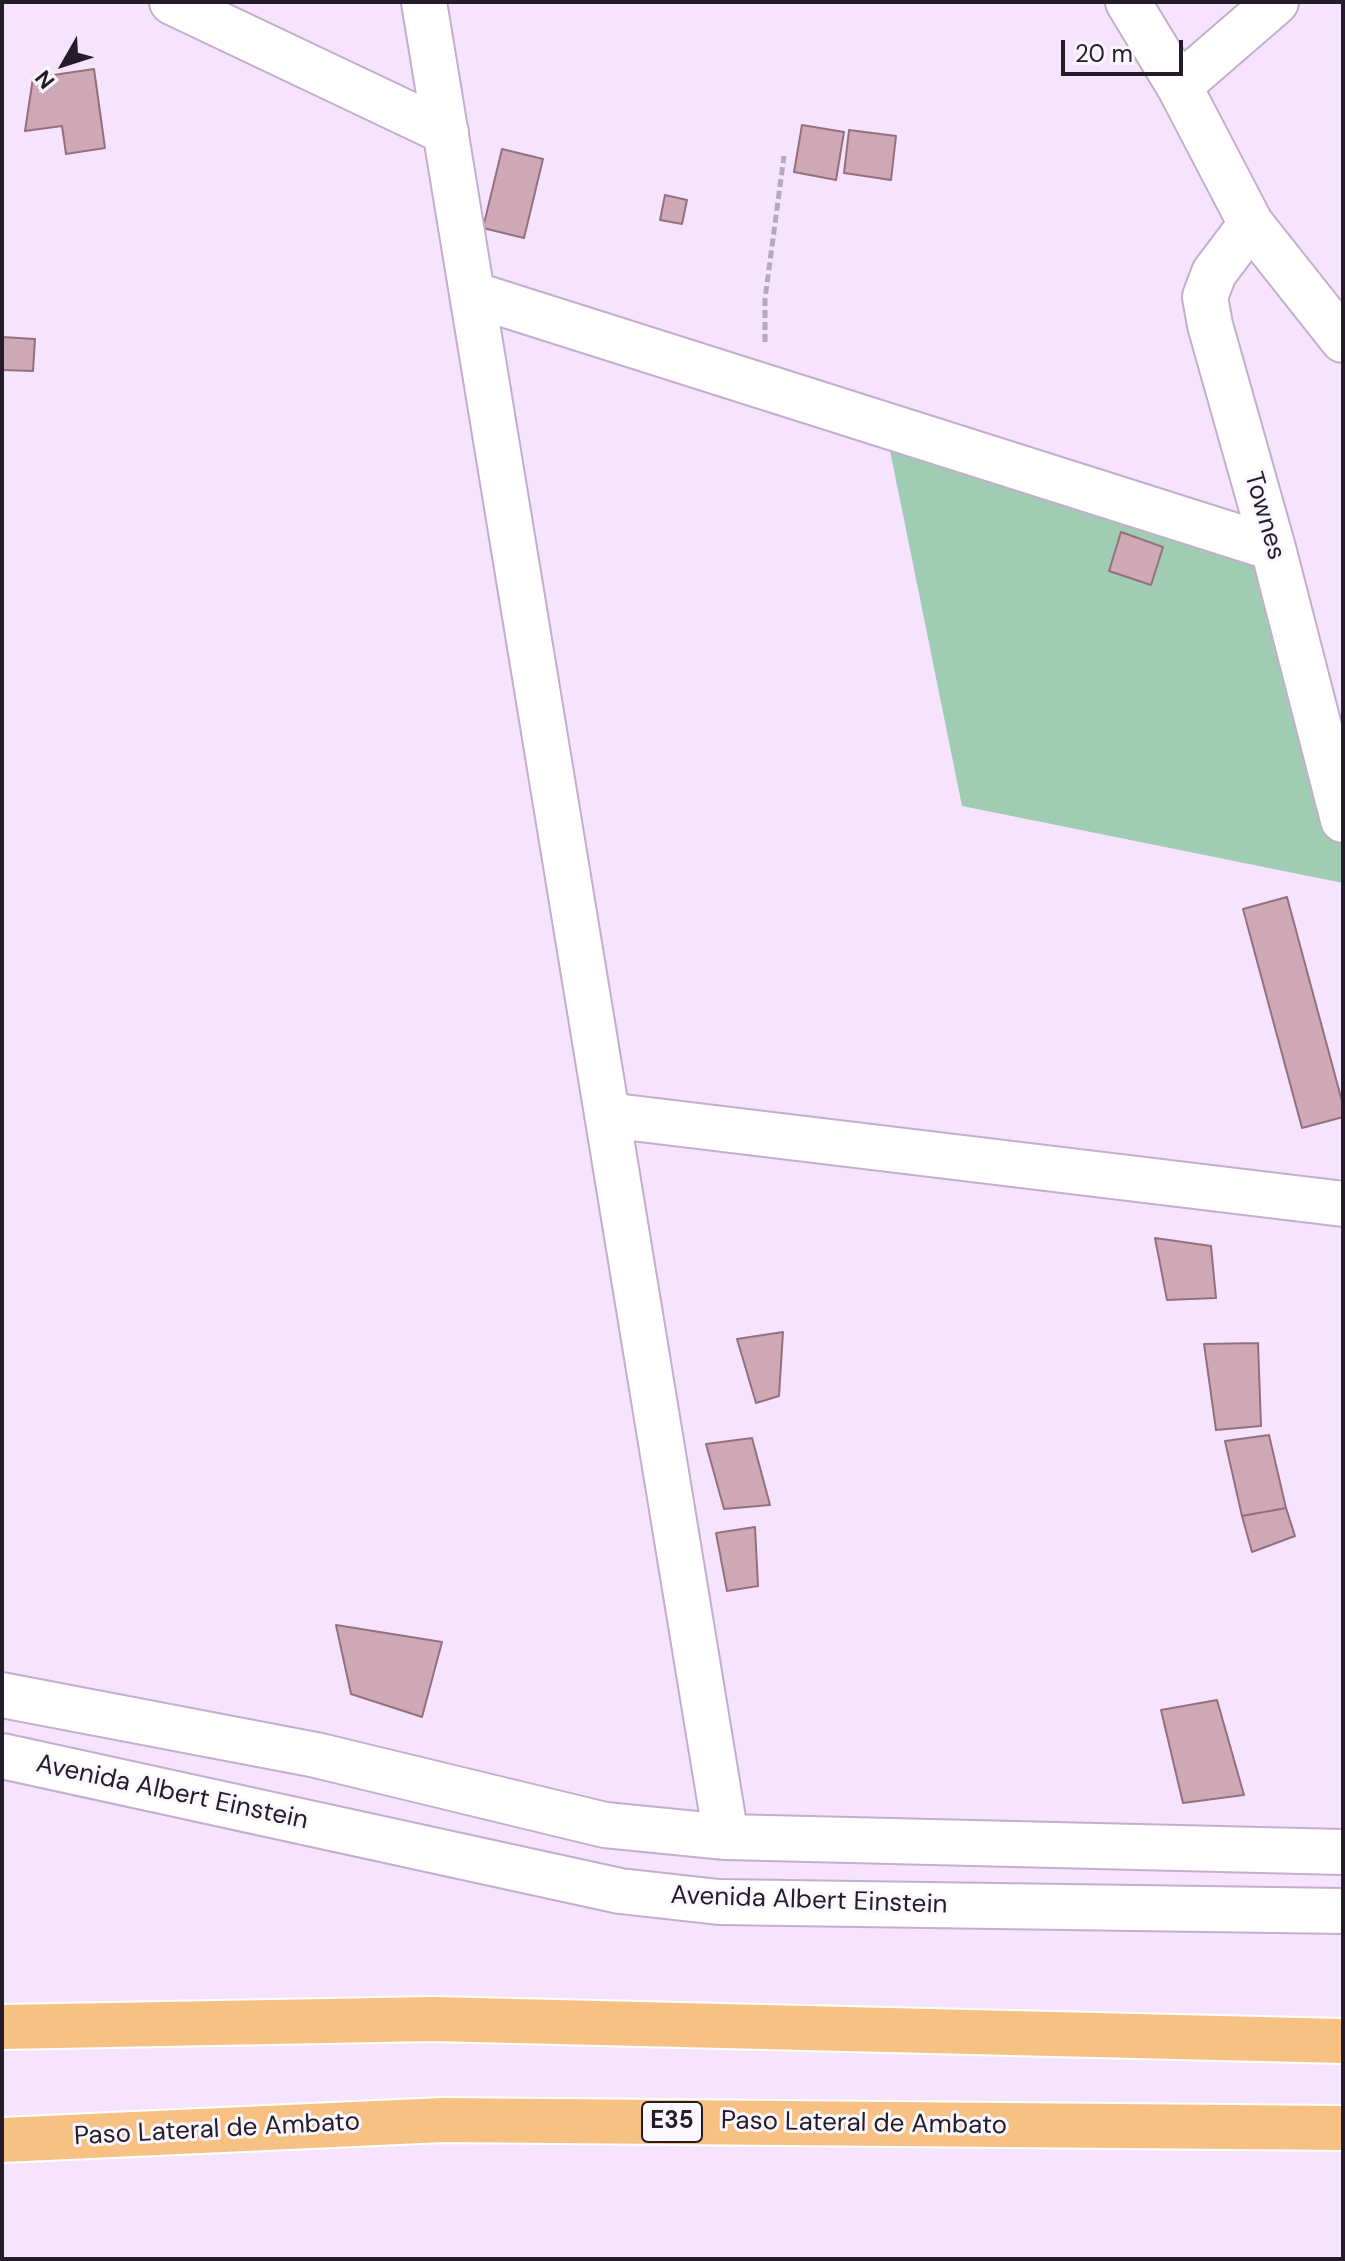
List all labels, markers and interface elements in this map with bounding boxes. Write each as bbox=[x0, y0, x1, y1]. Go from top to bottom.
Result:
north arrow bbox=[24, 24, 104, 104]
scale bar bbox=[1065, 24, 1187, 74]
text: 20 m bbox=[1075, 38, 1133, 69]
text: N bbox=[29, 64, 61, 95]
street label: Townes bbox=[1237, 469, 1291, 563]
street label: Avenida Albert Einstein bbox=[33, 1749, 311, 1837]
street label: Avenida Albert Einstein bbox=[670, 1881, 948, 1921]
road number: E35 bbox=[642, 2102, 702, 2142]
street label: Paso Lateral de Ambato bbox=[721, 2106, 1007, 2142]
street label: Paso Lateral de Ambato bbox=[73, 2107, 361, 2153]

